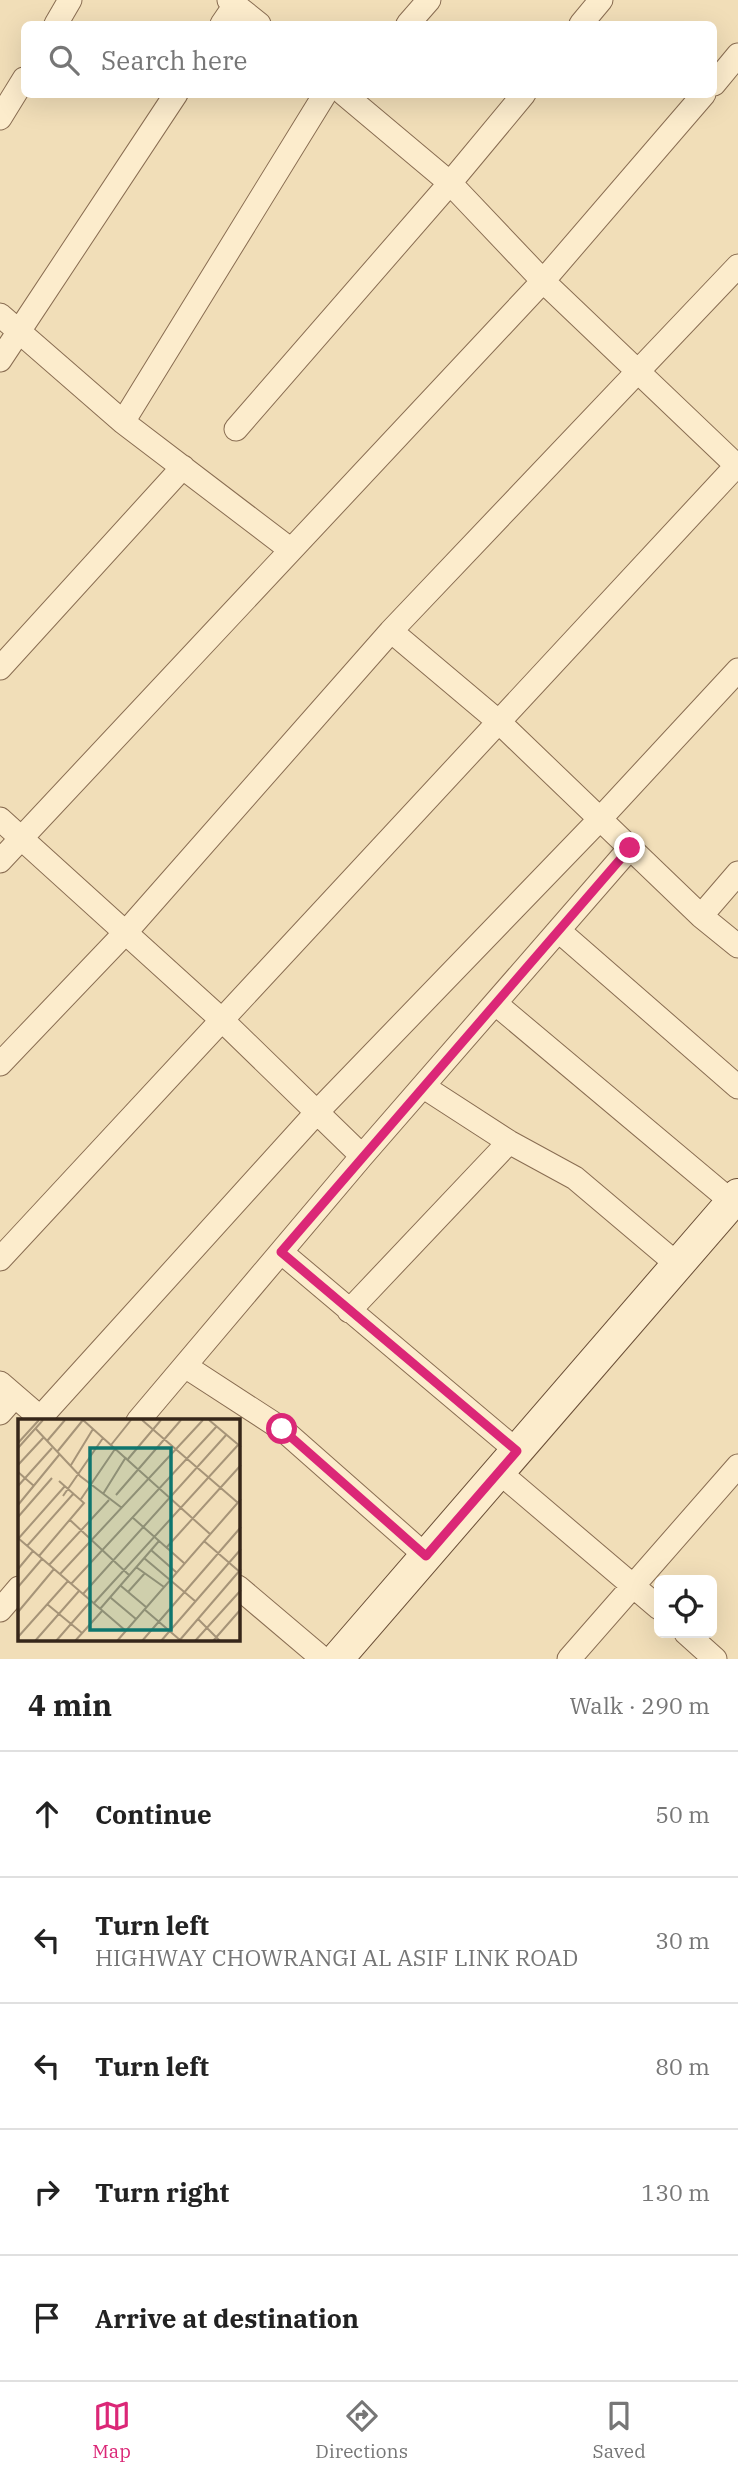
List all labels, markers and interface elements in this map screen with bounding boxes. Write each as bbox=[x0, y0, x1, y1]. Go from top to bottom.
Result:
search box bbox=[21, 21, 717, 98]
icon: search bbox=[45, 41, 83, 79]
text: Search here bbox=[101, 43, 247, 77]
route end bbox=[614, 832, 645, 863]
route start bbox=[266, 1413, 297, 1444]
inset map bbox=[18, 1419, 240, 1642]
map controls bbox=[654, 1575, 717, 1638]
button: locate bbox=[654, 1575, 717, 1638]
text: 4 min bbox=[28, 1685, 112, 1724]
text: Walk · 290 m bbox=[569, 1690, 710, 1720]
icon: ahead bbox=[28, 1795, 66, 1833]
text: Continue bbox=[95, 1797, 212, 1831]
text: 50 m bbox=[655, 1799, 710, 1829]
text: Turn left bbox=[95, 1908, 209, 1942]
icon: left bbox=[28, 1921, 66, 1959]
text: 30 m bbox=[655, 1925, 710, 1955]
text: HIGHWAY CHOWRANGI AL ASIF LINK ROAD bbox=[95, 1942, 578, 1972]
icon: left bbox=[28, 2047, 66, 2085]
text: Turn left bbox=[95, 2049, 209, 2083]
text: 80 m bbox=[655, 2051, 710, 2081]
icon: right bbox=[28, 2173, 66, 2211]
text: Turn right bbox=[95, 2175, 229, 2209]
text: 130 m bbox=[641, 2177, 710, 2207]
icon: arrive bbox=[28, 2299, 66, 2337]
text: Arrive at destination bbox=[95, 2301, 359, 2335]
tab: Map bbox=[92, 2397, 131, 2463]
tab: Directions bbox=[315, 2397, 408, 2463]
tab: Saved bbox=[593, 2397, 646, 2463]

